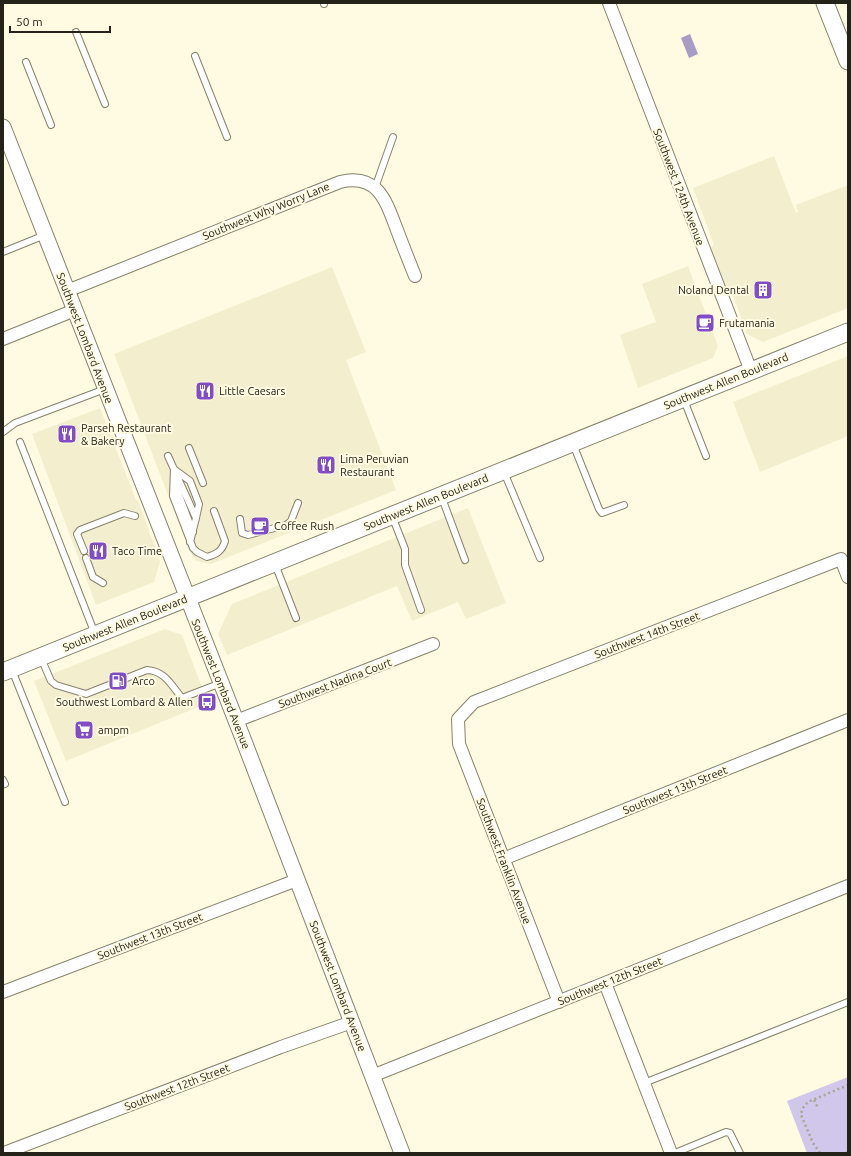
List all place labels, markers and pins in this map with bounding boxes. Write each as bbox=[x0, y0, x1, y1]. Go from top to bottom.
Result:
building icon: Noland Dental bbox=[752, 279, 774, 301]
place label: Noland Dental bbox=[678, 284, 749, 296]
cafe icon: Frutamania bbox=[694, 312, 716, 334]
place label: Frutamania bbox=[719, 317, 775, 329]
restaurant icon: Little Caesars bbox=[194, 380, 216, 402]
place label: Little Caesars bbox=[219, 385, 285, 397]
place label: Parseh Restaurant & Bakery bbox=[81, 422, 172, 447]
restaurant icon: Parseh Restaurant & Bakery bbox=[56, 423, 78, 445]
place label: Lima Peruvian Restaurant bbox=[340, 453, 409, 478]
restaurant icon: Lima Peruvian Restaurant bbox=[315, 454, 337, 476]
cafe icon: Coffee Rush bbox=[249, 515, 271, 537]
place label: Coffee Rush bbox=[274, 520, 334, 532]
restaurant icon: Taco Time bbox=[87, 540, 109, 562]
place label: Taco Time bbox=[112, 545, 162, 557]
fuel station icon: Arco bbox=[107, 670, 129, 692]
place label: Arco bbox=[132, 675, 155, 687]
bus stop icon: Southwest Lombard & Allen bbox=[196, 691, 218, 713]
place label: Southwest Lombard & Allen bbox=[56, 696, 193, 708]
supermarket icon: ampm bbox=[73, 719, 95, 741]
place label: ampm bbox=[98, 724, 129, 736]

